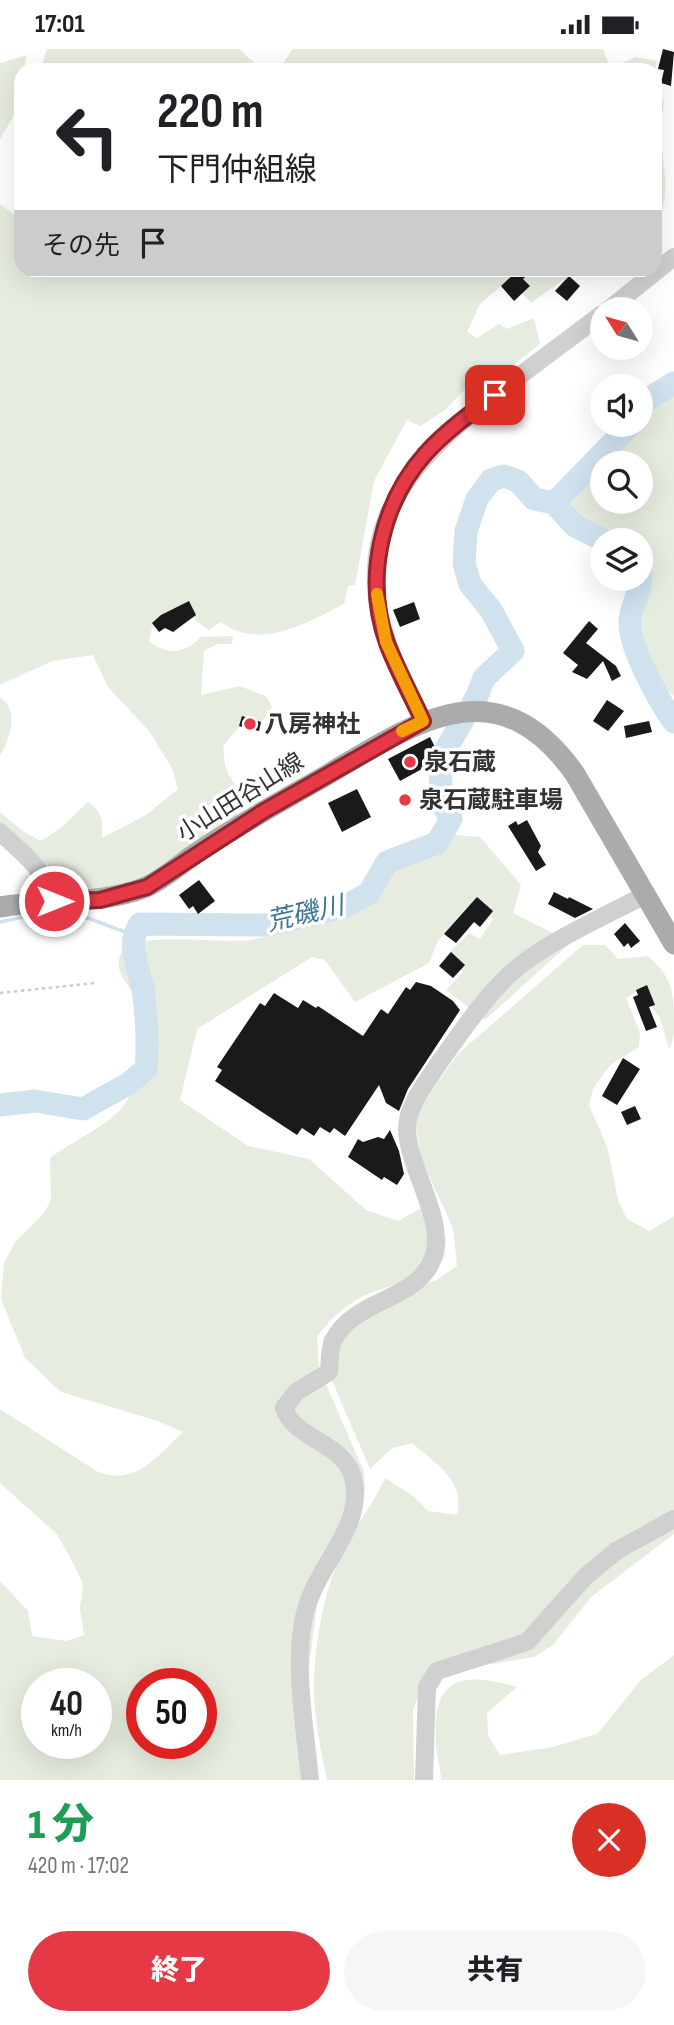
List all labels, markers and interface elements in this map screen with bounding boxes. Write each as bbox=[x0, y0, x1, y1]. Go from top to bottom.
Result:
text: 17:01 bbox=[35, 9, 85, 40]
text: 220 m bbox=[157, 83, 263, 142]
icon: left bbox=[42, 91, 133, 182]
text: 下門仲組線 bbox=[157, 151, 317, 190]
icon: arrive bbox=[134, 224, 172, 262]
text: その先 bbox=[42, 231, 120, 262]
north arrow bbox=[590, 297, 653, 361]
map controls bbox=[590, 297, 653, 591]
pin bbox=[465, 365, 525, 425]
button: sound bbox=[590, 374, 653, 437]
icon: arrive bbox=[476, 376, 514, 414]
button: search bbox=[590, 451, 653, 514]
button: layers bbox=[590, 528, 653, 591]
place label: 八房神社 bbox=[264, 710, 360, 739]
marker: 八房神社 bbox=[242, 716, 258, 732]
street label: 小山田谷山線 bbox=[172, 747, 309, 848]
place label: 泉石蔵 bbox=[424, 748, 496, 777]
marker: 泉石蔵 bbox=[402, 754, 418, 770]
place label: 泉石蔵駐車場 bbox=[419, 786, 563, 815]
marker: 泉石蔵駐車場 bbox=[397, 792, 413, 808]
position arrow bbox=[17, 864, 91, 938]
water label: 荒磯川 bbox=[264, 890, 350, 938]
speed limit sign: 50 bbox=[126, 1668, 217, 1759]
text: 40 bbox=[50, 1683, 83, 1726]
text: km/h bbox=[51, 1720, 82, 1741]
text: 1 分 bbox=[28, 1800, 94, 1851]
button: close bbox=[572, 1803, 646, 1877]
text: 420 m · 17:02 bbox=[28, 1852, 129, 1880]
button: 終了 bbox=[28, 1931, 330, 2011]
button: 共有 bbox=[344, 1931, 646, 2011]

